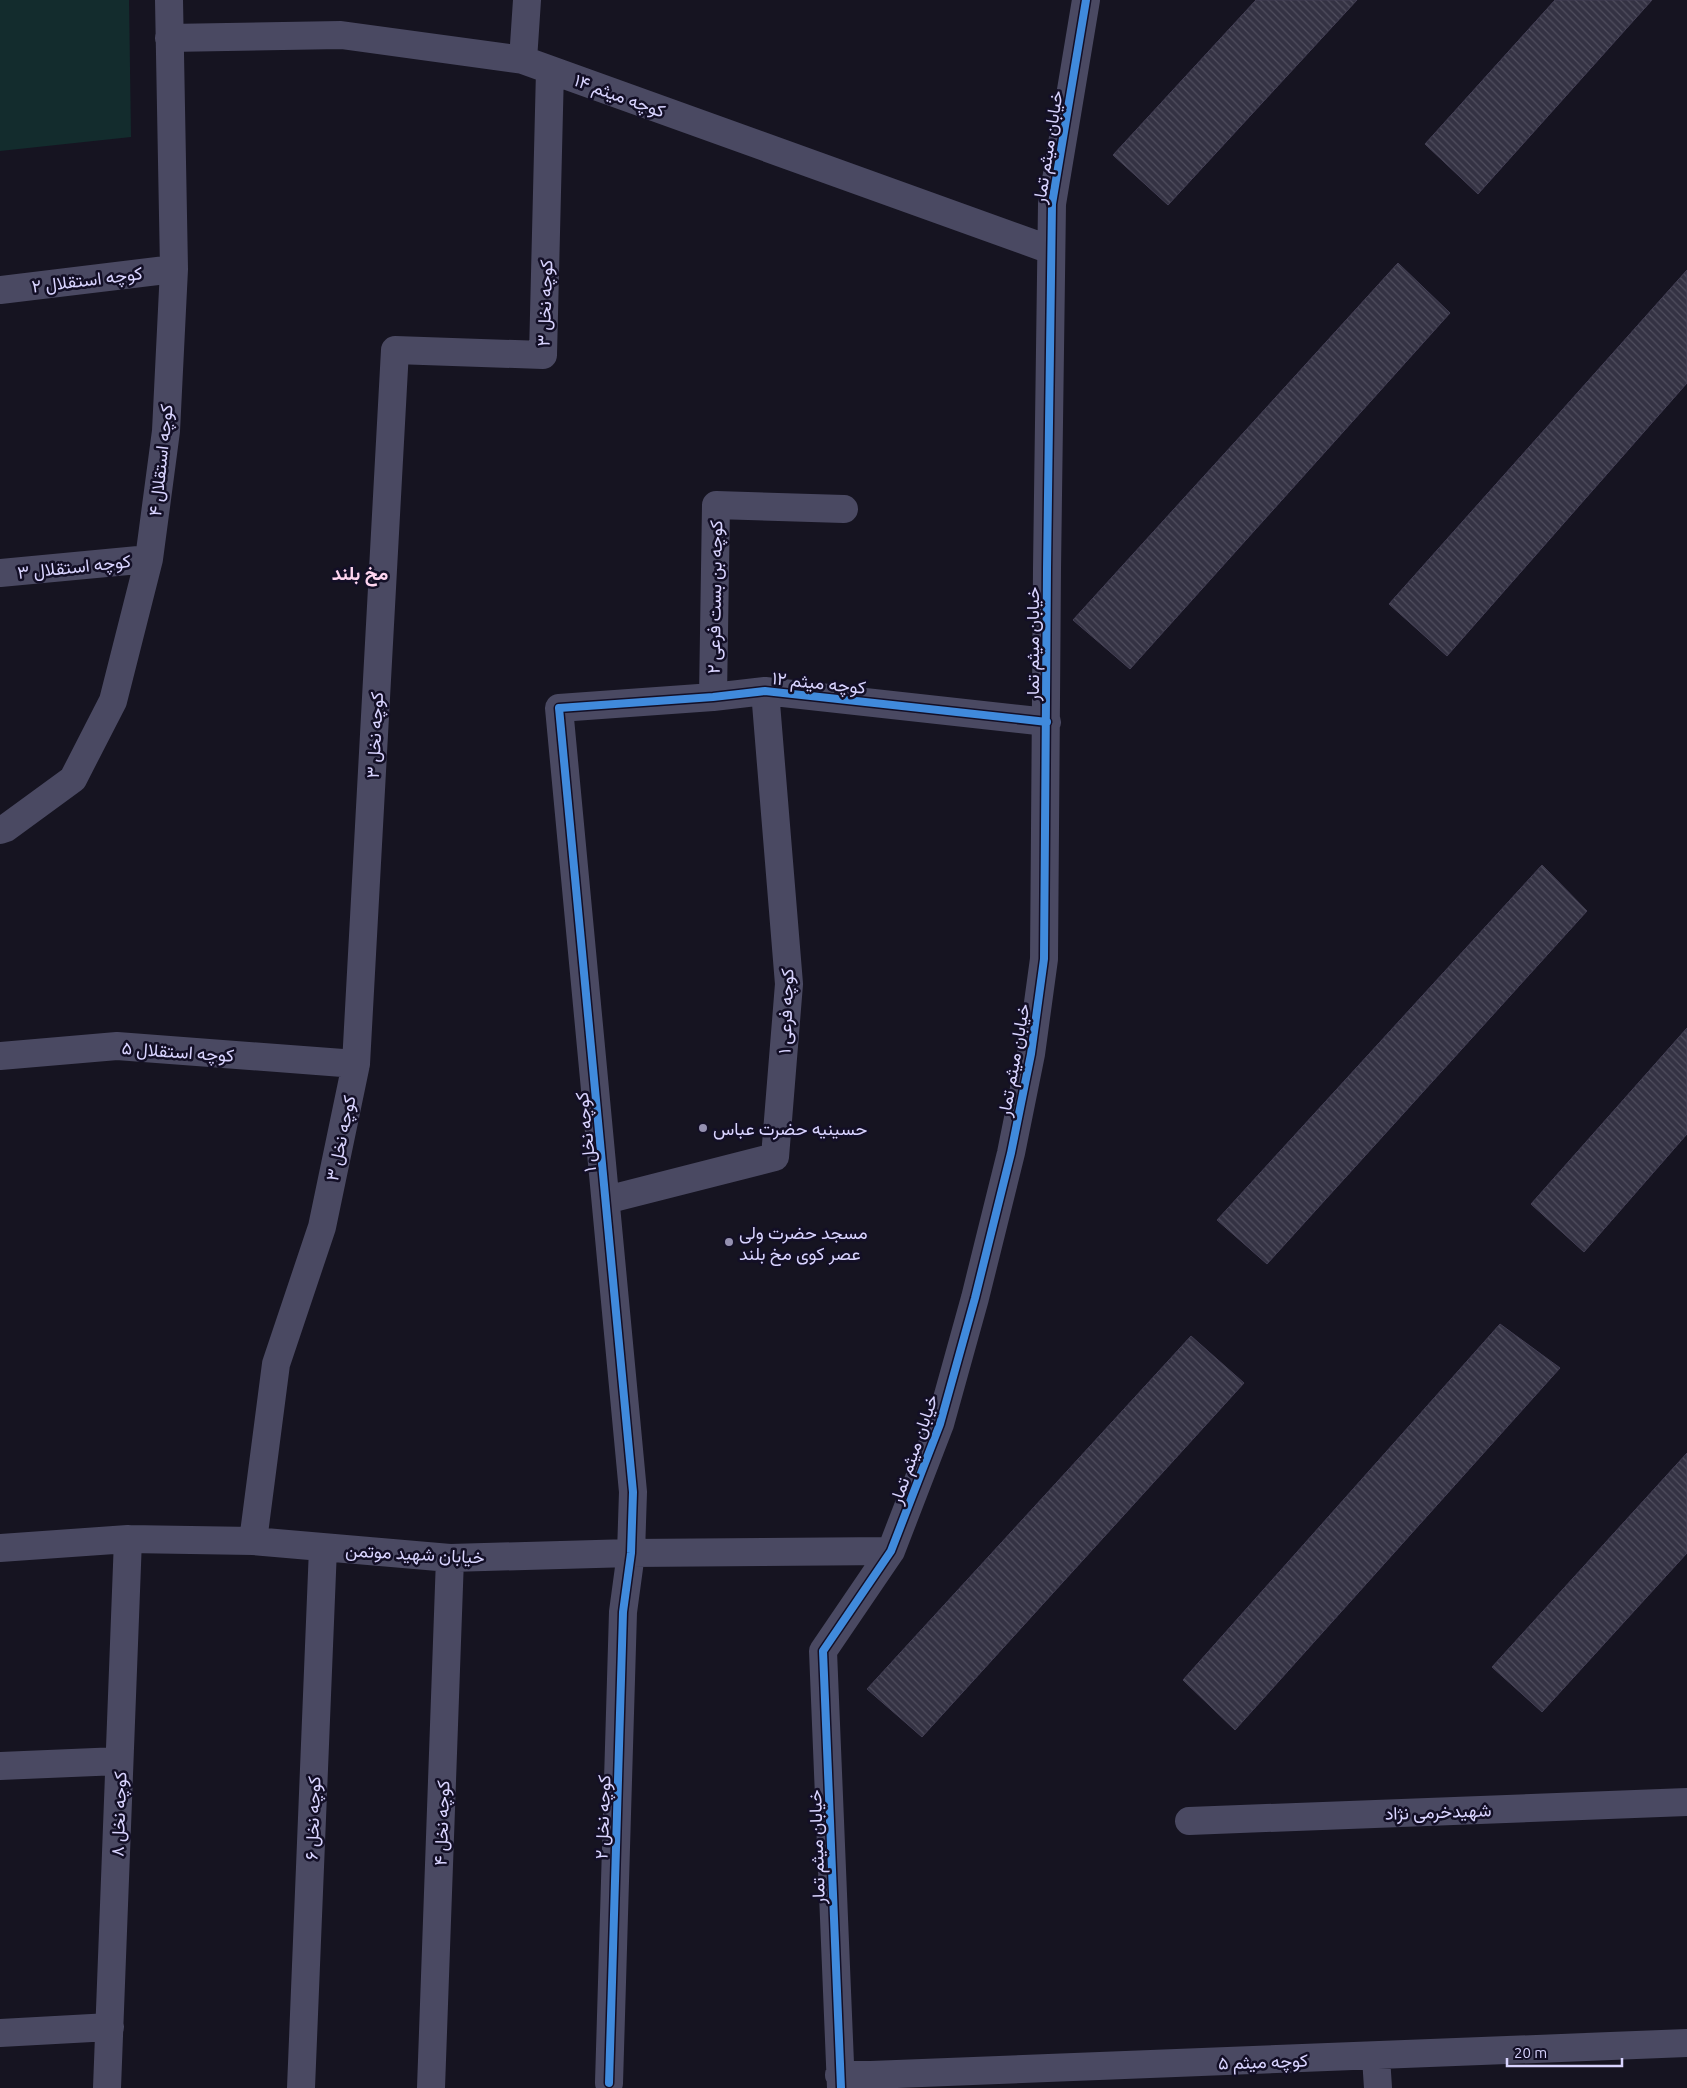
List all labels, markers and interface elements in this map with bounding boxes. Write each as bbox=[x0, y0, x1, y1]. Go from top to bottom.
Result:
street label: کوچه میثم ۱۴ bbox=[571, 69, 668, 123]
street label: خیابان میثم تمار bbox=[1028, 89, 1069, 207]
street label: کوچه نخل ۳ bbox=[532, 259, 559, 347]
street label: کوچه استقلال ۲ bbox=[30, 262, 144, 299]
street label: کوچه استقلال ۴ bbox=[144, 403, 179, 517]
street label: کوچه بن بست فرعی ۲ bbox=[703, 520, 728, 674]
street label: کوچه استقلال ۳ bbox=[16, 550, 132, 585]
district label: مخ بلند bbox=[332, 562, 388, 587]
street label: خیابان میثم تمار bbox=[1022, 587, 1045, 702]
street label: کوچه میثم ۱۲ bbox=[771, 667, 867, 700]
street label: کوچه نخل ۳ bbox=[362, 691, 389, 779]
street label: کوچه فرعی ۱ bbox=[774, 968, 799, 1054]
street label: خیابان میثم تمار bbox=[993, 1002, 1036, 1120]
street label: کوچه استقلال ۵ bbox=[121, 1037, 235, 1068]
street label: کوچه نخل ۱ bbox=[571, 1091, 602, 1173]
street label: کوچه نخل ۳ bbox=[321, 1093, 362, 1183]
place label: حسینیه حضرت عباس bbox=[713, 1118, 867, 1140]
marker: حسینیه حضرت عباس bbox=[697, 1122, 709, 1134]
place label: مسجد حضرت ولی عصر کوی مخ بلند bbox=[739, 1222, 868, 1266]
marker: مسجد حضرت ولی عصر کوی مخ بلند bbox=[723, 1236, 735, 1248]
street label: خیابان میثم تمار bbox=[885, 1392, 944, 1508]
street label: خیابان شهید موتمن bbox=[345, 1539, 485, 1569]
street label: کوچه نخل ۸ bbox=[107, 1771, 132, 1857]
street label: کوچه نخل ۲ bbox=[591, 1774, 616, 1860]
street label: کوچه نخل ۶ bbox=[301, 1776, 326, 1860]
street label: کوچه نخل ۴ bbox=[430, 1780, 455, 1866]
street label: خیابان میثم تمار bbox=[804, 1789, 831, 1906]
street label: شهیدخرمی نژاد bbox=[1384, 1799, 1492, 1825]
scale bar bbox=[1507, 2036, 1622, 2068]
text: 20 m bbox=[1514, 2044, 1547, 2061]
street label: کوچه میثم ۵ bbox=[1218, 2049, 1309, 2076]

